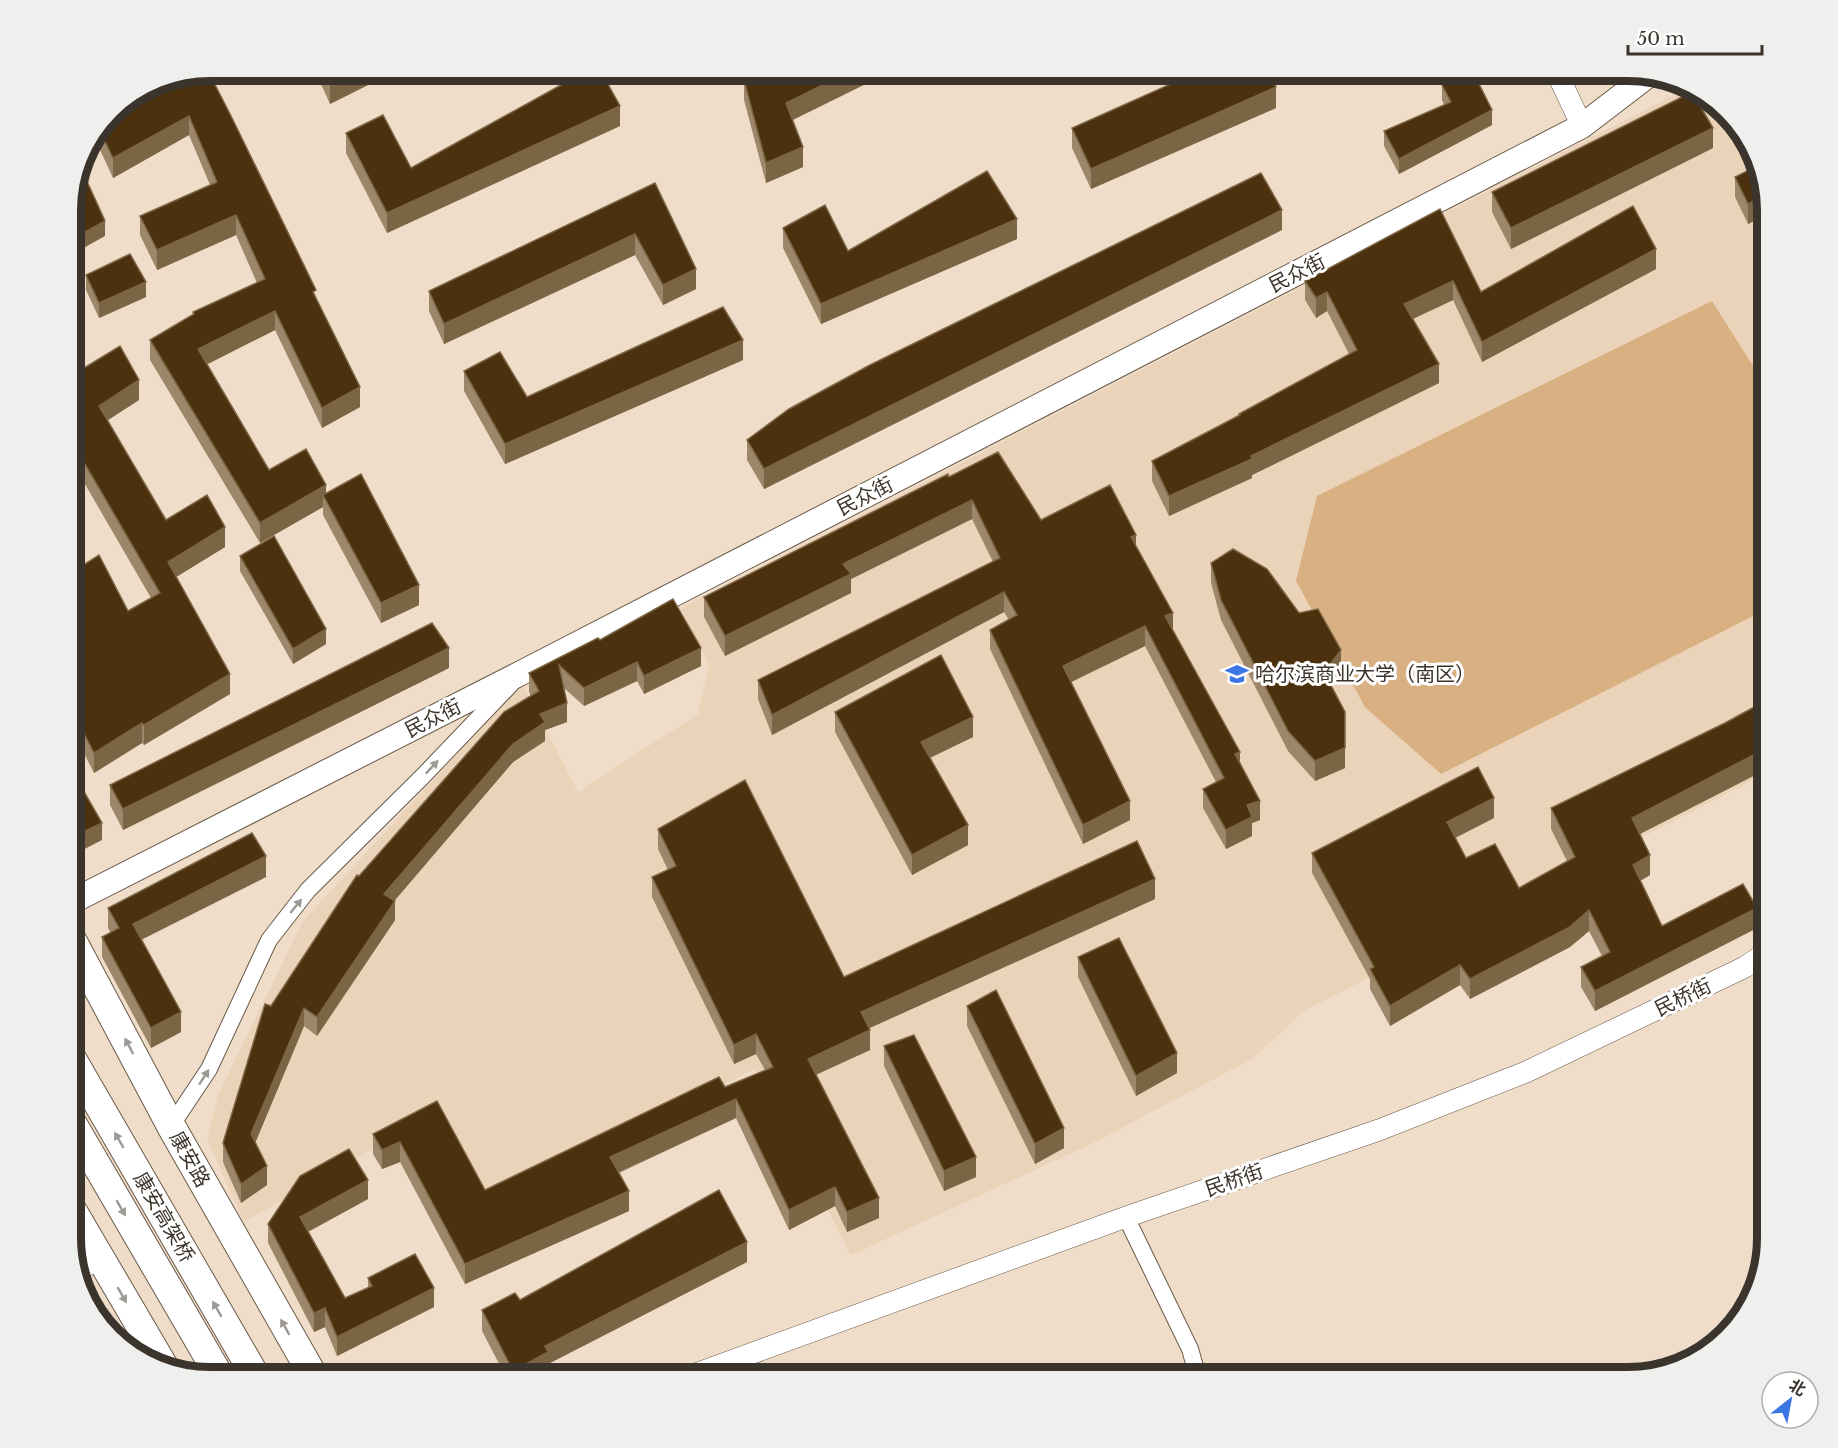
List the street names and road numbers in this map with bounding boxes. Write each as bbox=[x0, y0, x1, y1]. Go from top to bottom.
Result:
street label: 民众街 bbox=[1265, 249, 1329, 297]
street label: 民众街 bbox=[833, 472, 897, 520]
street label: 民众街 bbox=[401, 694, 465, 742]
street label: 民桥街 bbox=[1651, 973, 1715, 1021]
street label: 康安路 bbox=[165, 1127, 215, 1191]
street label: 民桥街 bbox=[1202, 1159, 1266, 1201]
street label: 康安高架桥 bbox=[129, 1168, 199, 1266]

